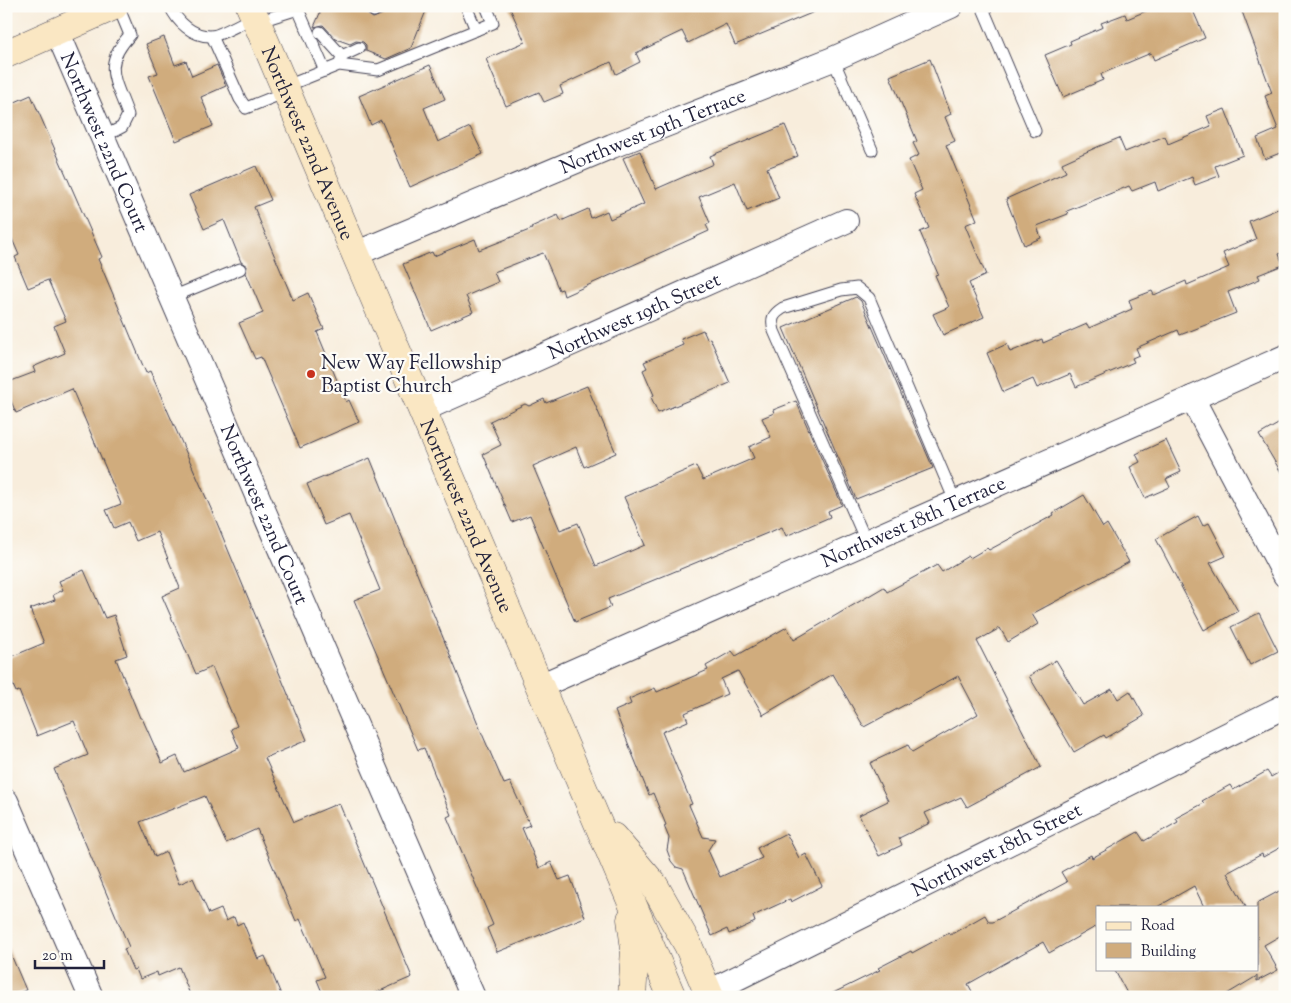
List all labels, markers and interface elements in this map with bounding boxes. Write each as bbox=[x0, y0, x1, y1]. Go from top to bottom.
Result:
street label: Northwest 22nd Avenue bbox=[252, 43, 360, 245]
street label: Northwest 22nd Court bbox=[51, 48, 154, 238]
street label: Northwest 19th Terrace bbox=[556, 83, 751, 183]
street label: Northwest 19th Street bbox=[544, 267, 726, 369]
place label: New Way Fellowship Baptist Church bbox=[321, 350, 502, 402]
marker: New Way Fellowship Baptist Church bbox=[305, 368, 317, 380]
street label: Northwest 22nd Avenue bbox=[411, 415, 519, 618]
street label: Northwest 22nd Court bbox=[211, 420, 314, 610]
street label: Northwest 18th Terrace bbox=[817, 470, 1011, 577]
street label: Northwest 18th Street bbox=[908, 797, 1088, 906]
legend bbox=[1096, 906, 1258, 970]
text: Road bbox=[1141, 916, 1175, 937]
scale bar bbox=[35, 938, 104, 970]
text: Building bbox=[1141, 942, 1196, 963]
text: 20 m bbox=[42, 946, 73, 967]

